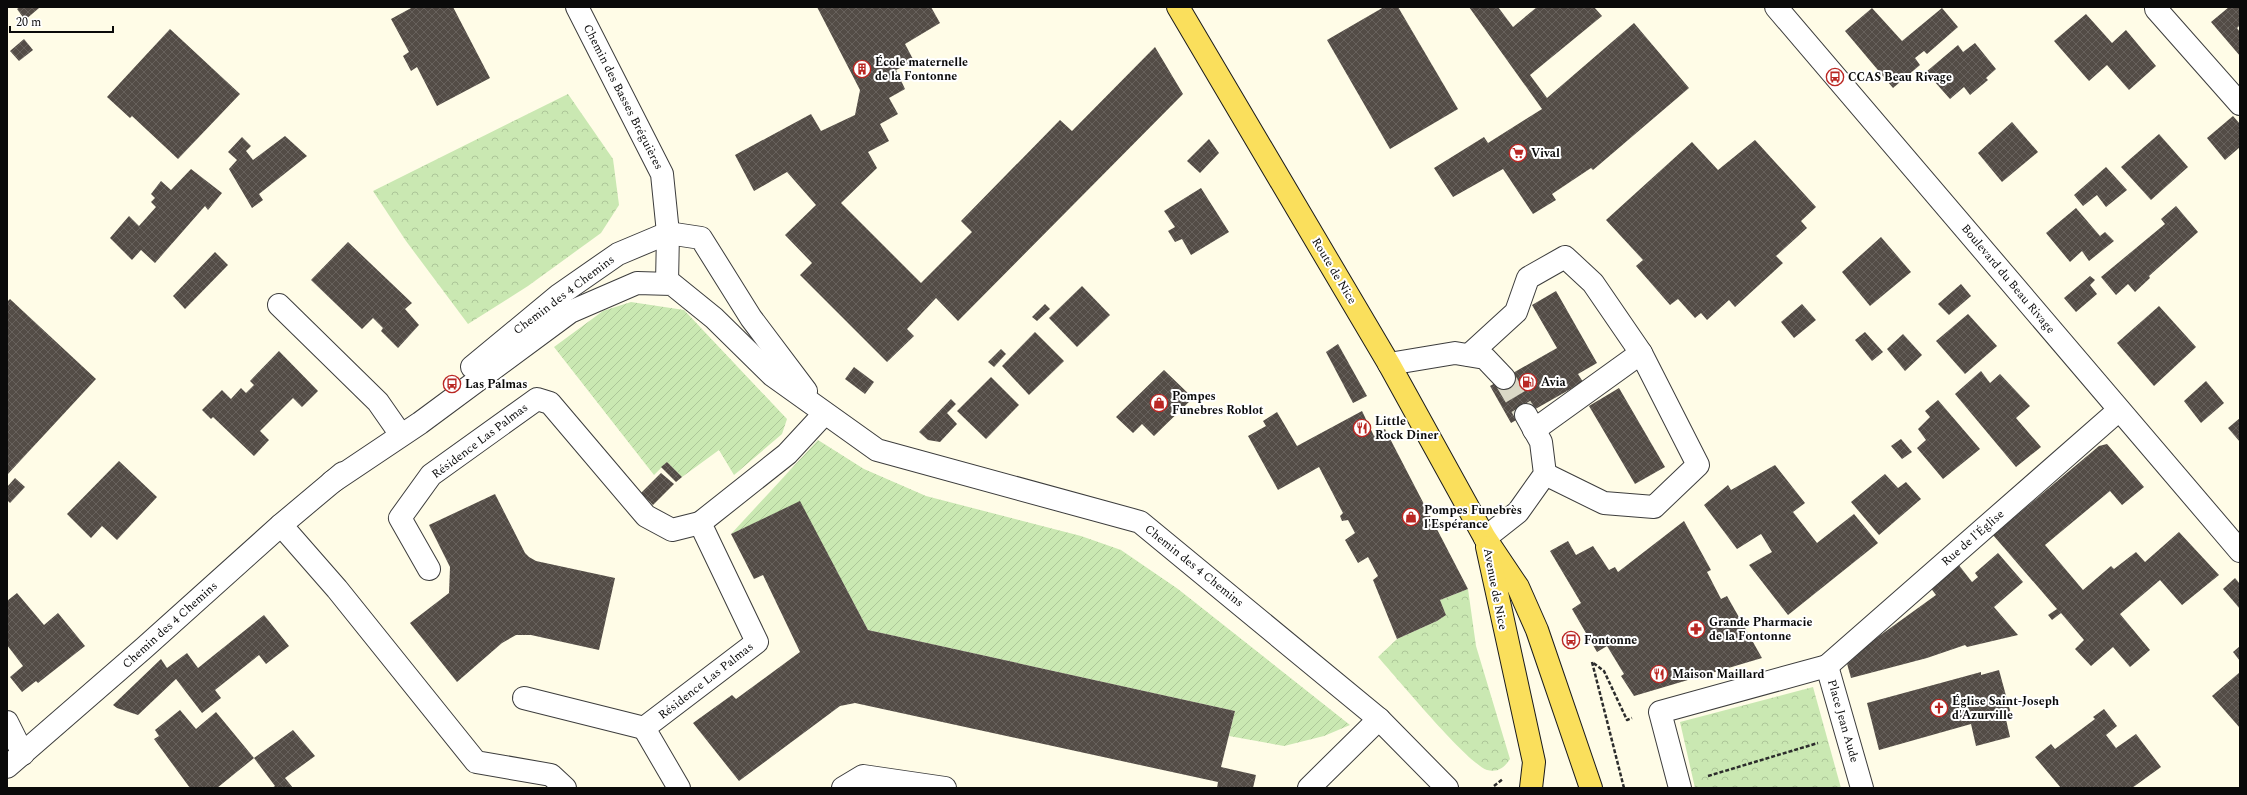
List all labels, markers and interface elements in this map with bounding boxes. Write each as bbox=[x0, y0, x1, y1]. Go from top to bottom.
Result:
scale bar bbox=[10, 8, 113, 34]
text: 20 m bbox=[16, 13, 41, 32]
street label: Chemin des Basses Bréguières bbox=[578, 21, 668, 173]
place label: École maternelle de la Fontonne bbox=[875, 53, 968, 86]
building icon: École maternelle de la Fontonne bbox=[852, 59, 872, 79]
bus stop icon: CCAS Beau Rivage bbox=[1825, 67, 1845, 87]
place label: CCAS Beau Rivage bbox=[1848, 68, 1952, 87]
supermarket icon: Vival bbox=[1508, 143, 1528, 163]
place label: Vival bbox=[1531, 144, 1560, 163]
street label: Boulevard du Beau Rivage bbox=[1956, 220, 2060, 338]
street label: Route de Nice bbox=[1307, 234, 1361, 308]
street label: Chemin des 4 Chemins bbox=[509, 250, 619, 340]
fuel station icon: Avia bbox=[1518, 372, 1538, 392]
place label: Avia bbox=[1541, 373, 1567, 392]
bus stop icon: Las Palmas bbox=[442, 374, 462, 394]
place label: Las Palmas bbox=[465, 375, 528, 394]
place label: Pompes Funebres Roblot bbox=[1172, 387, 1264, 420]
shop icon: Pompes Funebres Roblot bbox=[1149, 393, 1169, 413]
street label: Résidence Las Palmas bbox=[428, 398, 532, 484]
place label: Little Rock Diner bbox=[1375, 412, 1439, 445]
restaurant icon: Little Rock Diner bbox=[1352, 418, 1372, 438]
place label: Pompes Funebrès l'Espérance bbox=[1424, 501, 1522, 534]
street label: Rue de l'Église bbox=[1937, 505, 2009, 571]
shop icon: Pompes Funebrès l'Espérance bbox=[1401, 507, 1421, 527]
street label: Chemin des 4 Chemins bbox=[1140, 520, 1248, 612]
street label: Avenue de Nice bbox=[1478, 546, 1512, 632]
street label: Chemin des 4 Chemins bbox=[118, 577, 222, 673]
place label: Grande Pharmacie de la Fontonne bbox=[1709, 613, 1812, 646]
pharmacy icon: Grande Pharmacie de la Fontonne bbox=[1686, 619, 1706, 639]
bus stop icon: Fontonne bbox=[1561, 630, 1581, 650]
place label: Fontonne bbox=[1584, 631, 1637, 650]
street label: Résidence Las Palmas bbox=[654, 638, 758, 724]
restaurant icon: Maison Maillard bbox=[1649, 664, 1669, 684]
place label: Maison Maillard bbox=[1672, 665, 1765, 684]
street label: Place Jean Aude bbox=[1822, 677, 1864, 765]
place label: Église Saint-Joseph d'Azurville bbox=[1952, 692, 2060, 725]
church icon: Église Saint-Joseph d'Azurville bbox=[1929, 698, 1949, 718]

